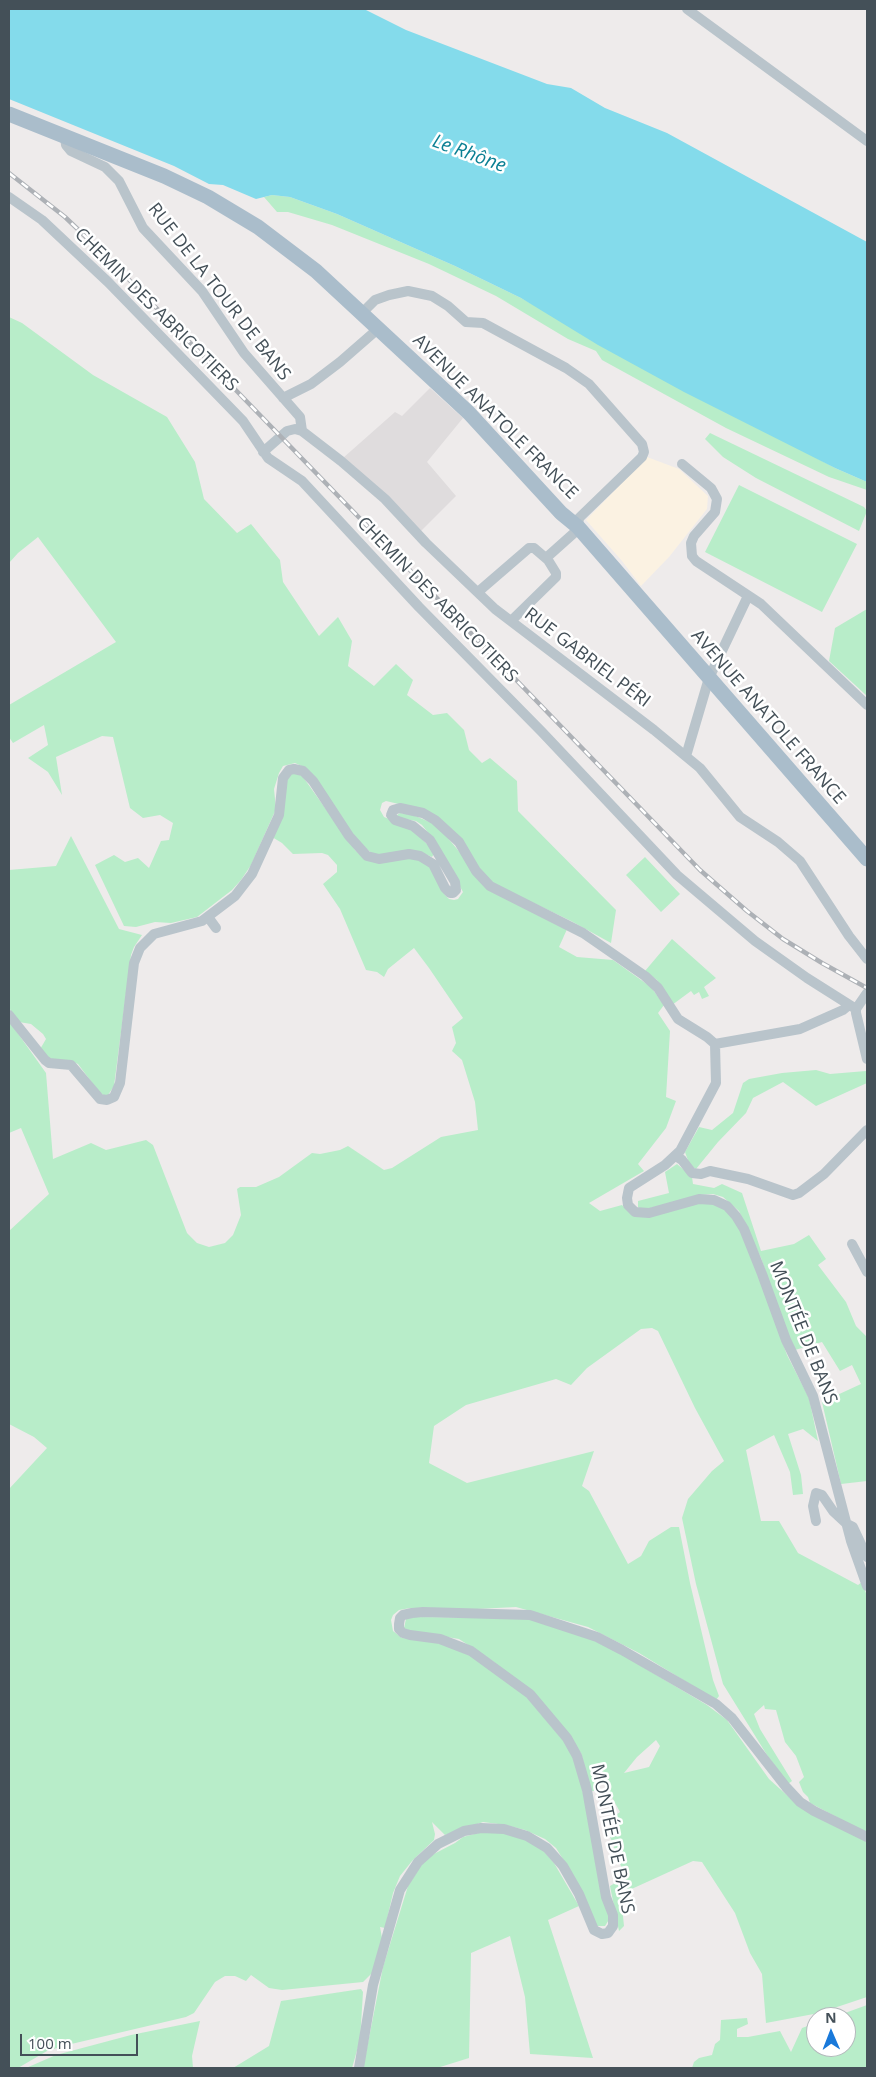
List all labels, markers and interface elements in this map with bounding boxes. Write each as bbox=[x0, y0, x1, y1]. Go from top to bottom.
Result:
water label: Le Rhône bbox=[429, 130, 509, 178]
street label: RUE DE LA TOUR DE BANS bbox=[143, 199, 295, 385]
street label: CHEMIN DES ABRICOTIERS bbox=[70, 224, 242, 396]
street label: AVENUE ANATOLE FRANCE bbox=[408, 330, 582, 504]
street label: CHEMIN DES ABRICOTIERS bbox=[352, 513, 522, 687]
street label: RUE GABRIEL PÉRI bbox=[520, 604, 654, 712]
street label: AVENUE ANATOLE FRANCE bbox=[686, 625, 850, 809]
street label: MONTÉE DE BANS bbox=[764, 1258, 842, 1408]
street label: MONTÉE DE BANS bbox=[586, 1762, 638, 1916]
north arrow bbox=[806, 2007, 856, 2057]
text: N bbox=[825, 2008, 837, 2027]
scale bar bbox=[22, 2024, 140, 2056]
text: 100 m bbox=[28, 2033, 72, 2053]

